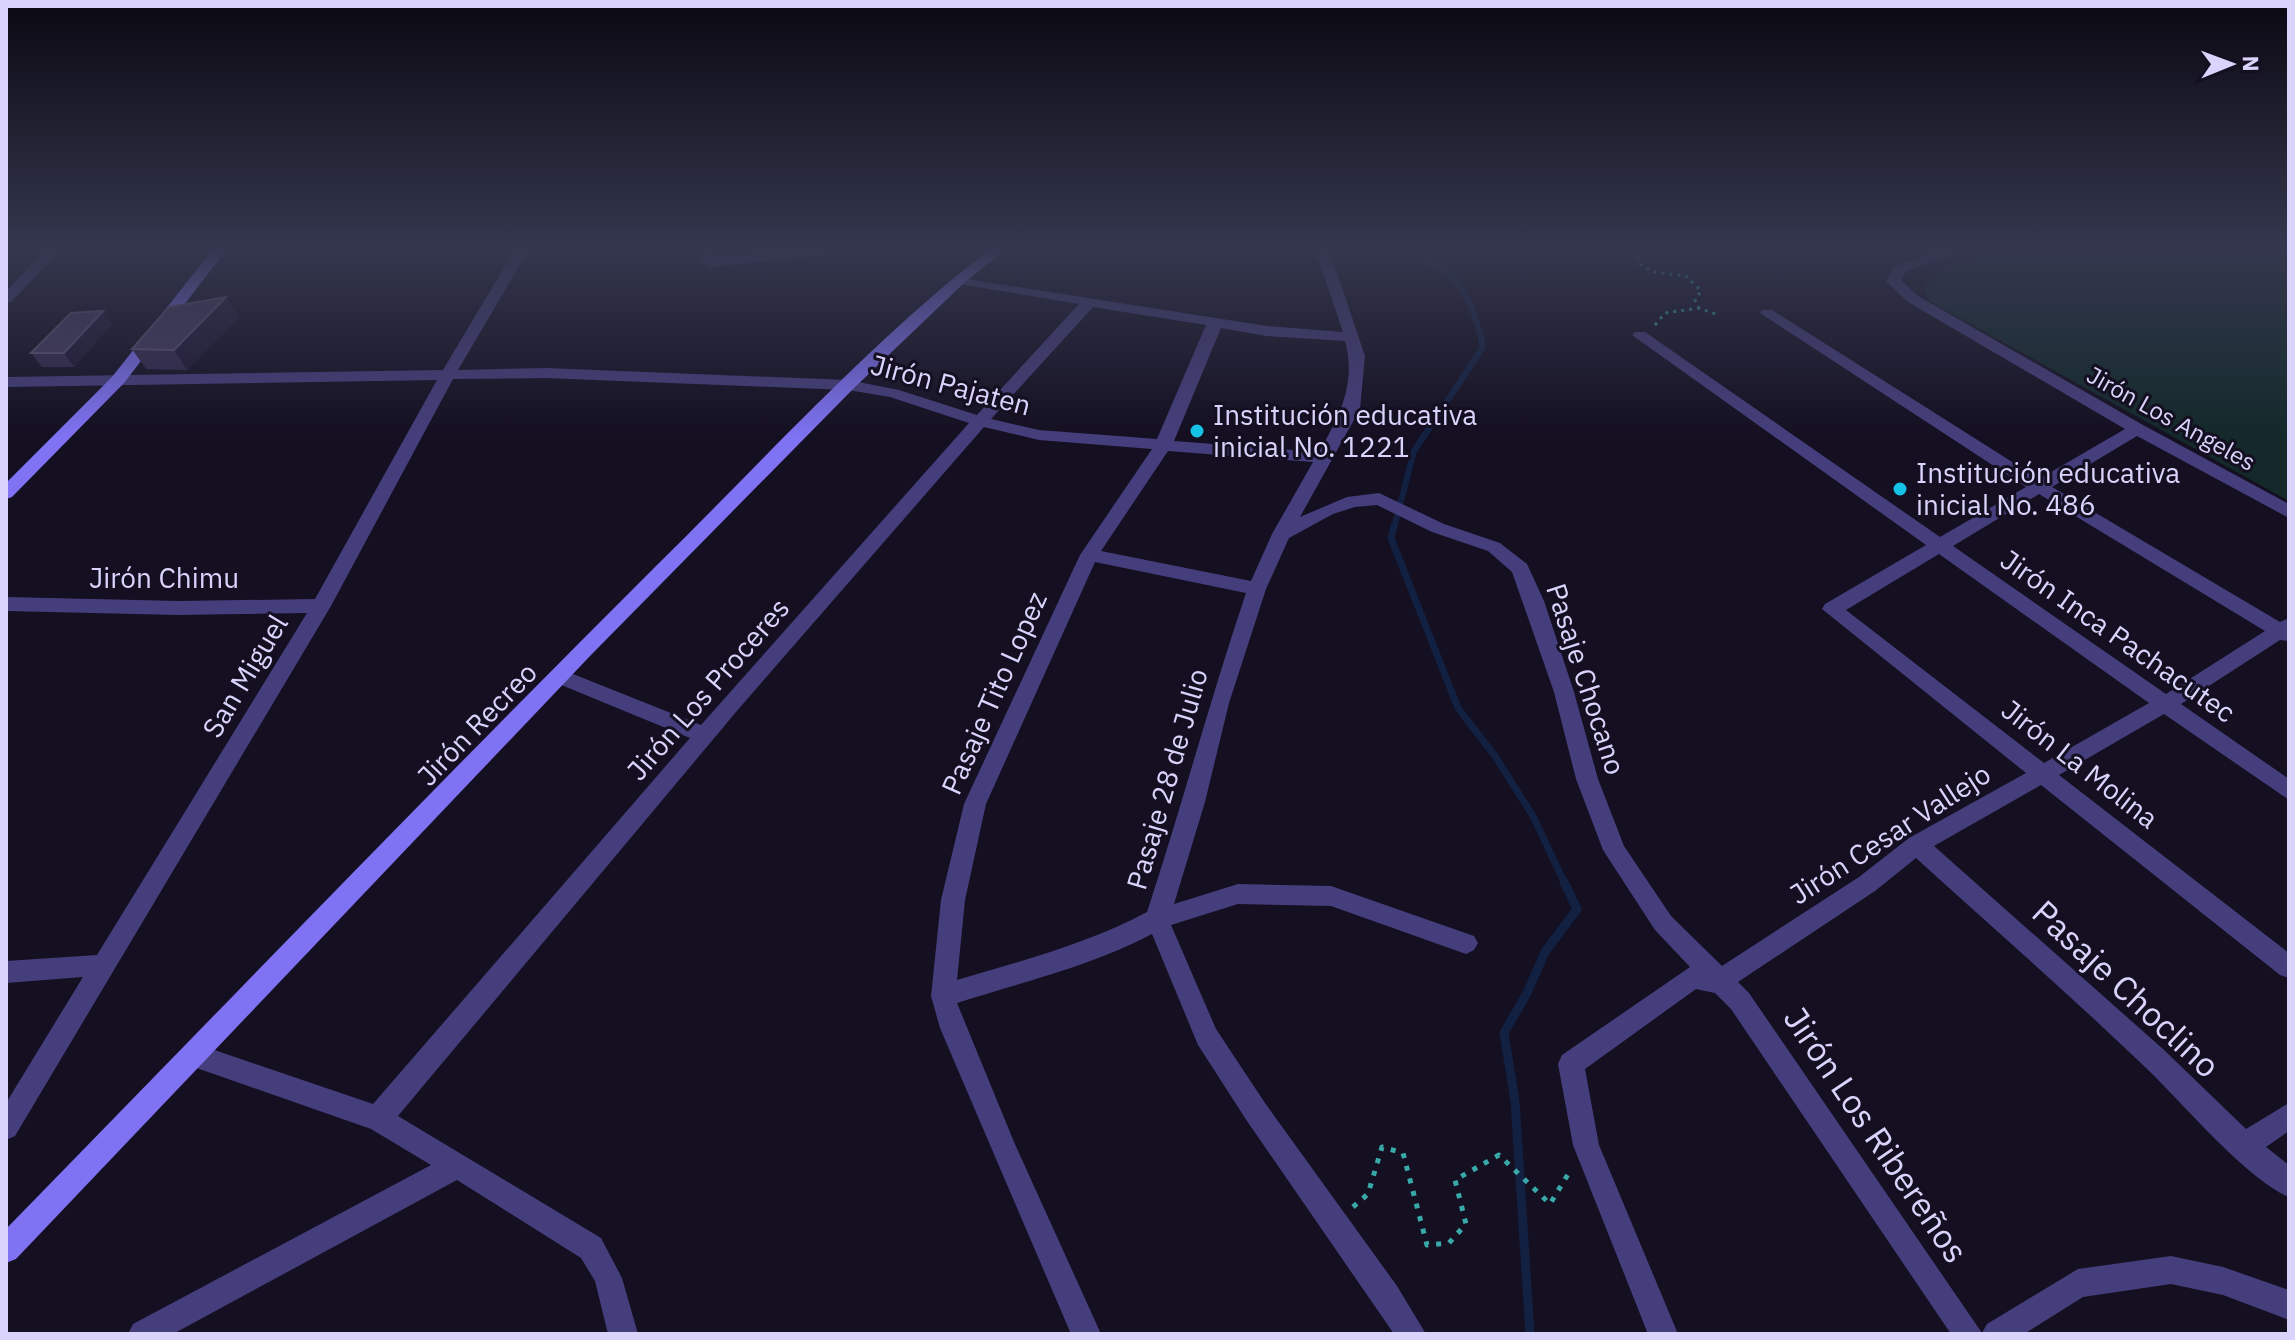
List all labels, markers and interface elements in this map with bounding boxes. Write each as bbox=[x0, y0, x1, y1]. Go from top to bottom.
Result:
north arrow bbox=[2191, 24, 2271, 104]
text: N bbox=[2237, 55, 2266, 72]
street label: Jirón Pajaten bbox=[867, 345, 1035, 424]
street label: Jirón Los Angeles bbox=[2081, 358, 2262, 478]
place label: Institución educativa inicial No. 1221 bbox=[1213, 396, 1477, 465]
marker: Institución educativa inicial No. 1221 bbox=[1188, 422, 1206, 440]
place label: Institución educativa inicial No. 486 bbox=[1916, 454, 2180, 523]
marker: Institución educativa inicial No. 486 bbox=[1891, 480, 1909, 498]
street label: Jirón Inca Pachacutec bbox=[1994, 541, 2243, 731]
street label: Jirón Chimu bbox=[89, 559, 239, 596]
street label: Pasaje Chocano bbox=[1538, 579, 1635, 779]
street label: Pasaje Tito Lopez bbox=[932, 586, 1055, 800]
street label: Jirón Los Proceres bbox=[618, 590, 797, 788]
street label: San Miguel bbox=[193, 607, 296, 744]
street label: Jirón Recreo bbox=[409, 654, 545, 793]
street label: Pasaje 28 de Julio bbox=[1117, 664, 1216, 894]
street label: Jirón La Molina bbox=[1994, 691, 2166, 836]
street label: Jirón Cesar Vallejo bbox=[1782, 755, 1997, 912]
street label: Pasaje Choclino bbox=[2024, 890, 2230, 1087]
street label: Jirón Los Ribereños bbox=[1775, 998, 1979, 1271]

